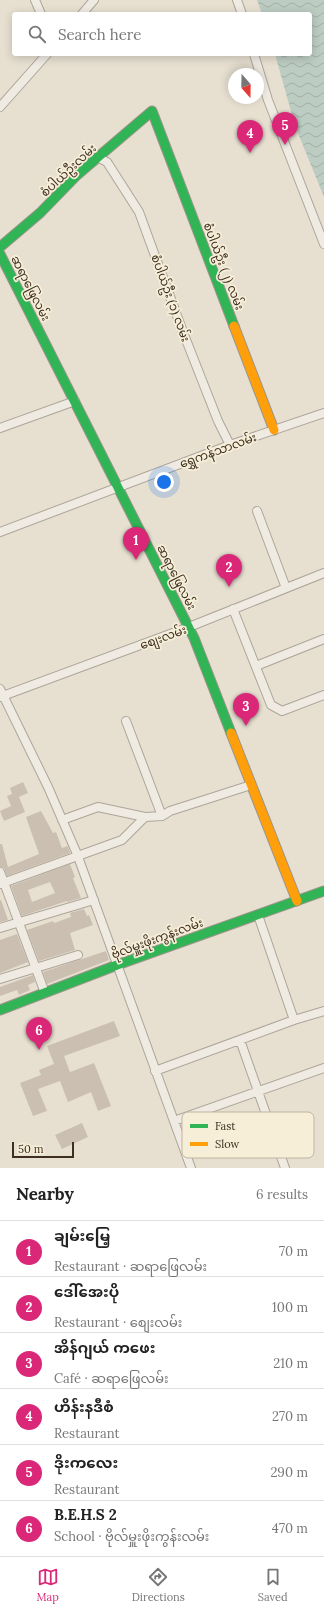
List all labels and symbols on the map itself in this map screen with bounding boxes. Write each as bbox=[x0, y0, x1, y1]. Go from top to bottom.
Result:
north arrow bbox=[228, 68, 264, 104]
pin: 5 bbox=[272, 112, 298, 145]
pin: 4 bbox=[237, 120, 263, 153]
street label: စံပါယ်ဦးလမ်း bbox=[36, 140, 101, 202]
street label: စံပါယ်ဦး (၂) လမ်း bbox=[198, 220, 249, 313]
street label: ဆရာဖြေလမ်း bbox=[5, 252, 55, 325]
street label: စံပါယ်ဦး (၁) လမ်း bbox=[145, 252, 195, 345]
street label: ‌ရွှေကန်သာလမ်း bbox=[177, 428, 260, 474]
your location bbox=[154, 472, 174, 492]
pin: 1 bbox=[123, 527, 149, 560]
street label: ဆရာဖြေလမ်း bbox=[151, 541, 201, 614]
pin: 2 bbox=[216, 554, 242, 587]
street label: စျေးလမ်း bbox=[137, 621, 189, 655]
pin: 3 bbox=[233, 693, 259, 726]
street label: ဗိုလ်မှူးဖိုးကွန်းလမ်း bbox=[109, 914, 206, 964]
pin: 6 bbox=[26, 1017, 52, 1050]
legend bbox=[182, 1112, 314, 1158]
text: Fast bbox=[215, 1119, 236, 1133]
text: Slow bbox=[215, 1137, 240, 1151]
scale bar bbox=[12, 1140, 74, 1159]

